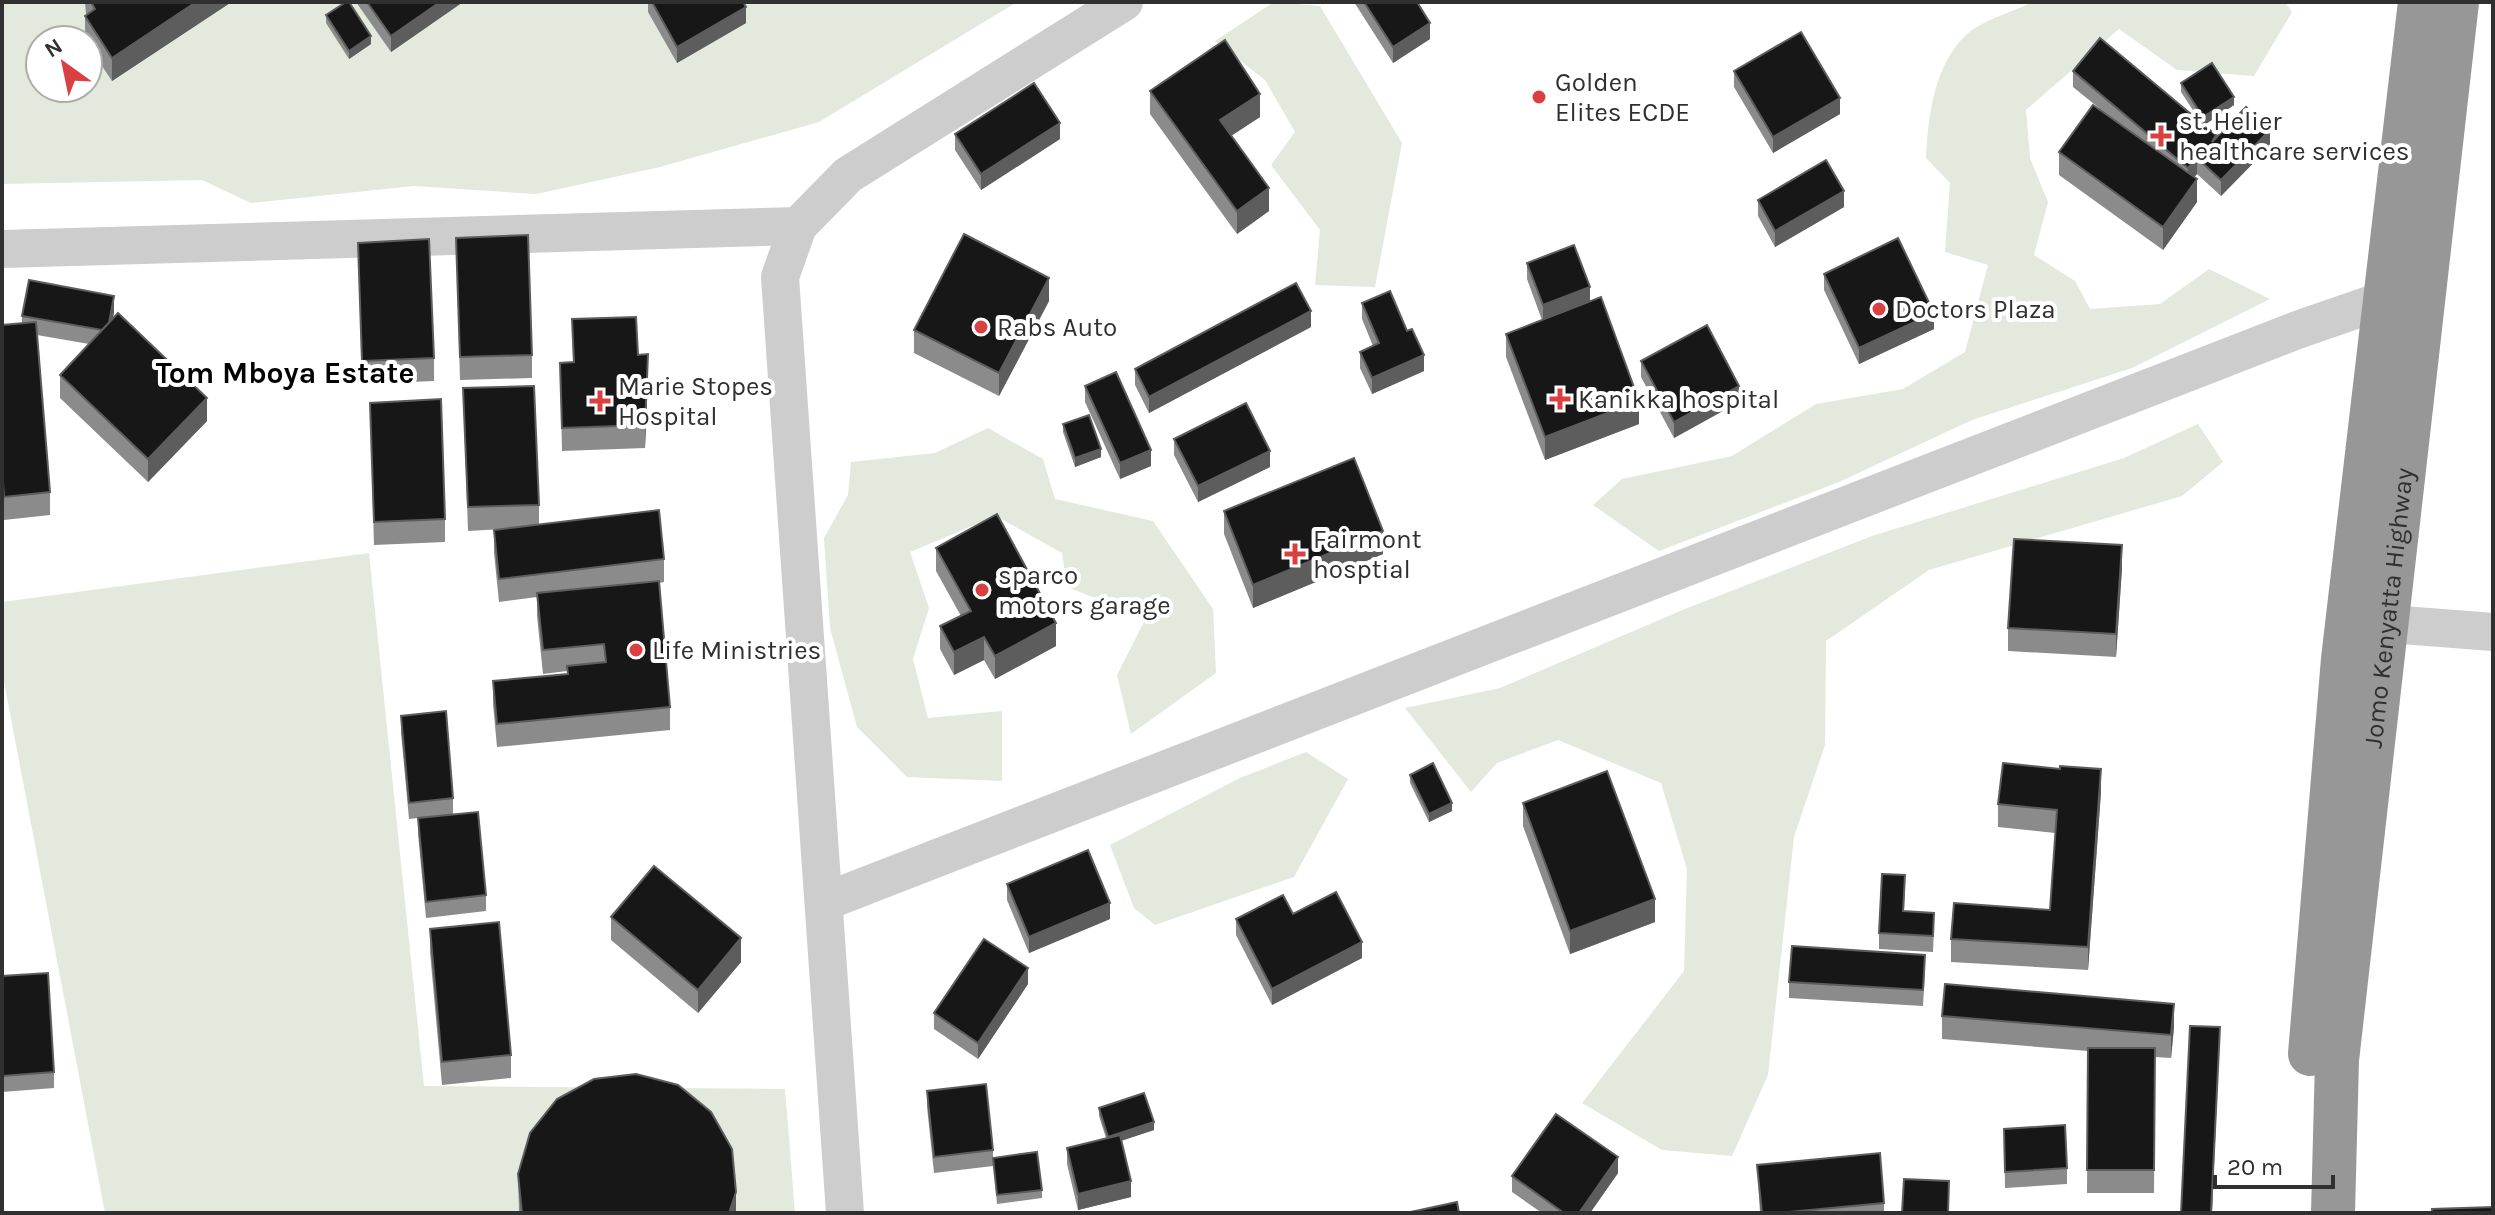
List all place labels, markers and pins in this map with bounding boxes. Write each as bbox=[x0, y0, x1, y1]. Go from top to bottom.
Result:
place label: Golden Elites ECDE bbox=[1555, 67, 1690, 128]
marker: Golden Elites ECDE bbox=[1530, 88, 1548, 106]
place label: st. Helier healthcare services bbox=[2179, 106, 2409, 167]
marker: st. Helier healthcare services bbox=[2150, 125, 2172, 147]
place label: Doctors Plaza bbox=[1895, 294, 2056, 325]
marker: Doctors Plaza bbox=[1870, 300, 1888, 318]
place label: Rabs Auto bbox=[997, 312, 1117, 343]
marker: Rabs Auto bbox=[972, 318, 990, 336]
place label: Marie Stopes Hospital bbox=[618, 371, 773, 432]
place label: Kanikka hospital bbox=[1578, 384, 1779, 415]
marker: Kanikka hospital bbox=[1549, 388, 1571, 410]
marker: Marie Stopes Hospital bbox=[589, 390, 611, 412]
place label: Fairmont hosptial bbox=[1313, 524, 1422, 585]
marker: Fairmont hosptial bbox=[1284, 543, 1306, 565]
place label: sparco motors garage bbox=[998, 560, 1170, 621]
marker: sparco motors garage bbox=[973, 581, 991, 599]
place label: Life Ministries bbox=[652, 635, 821, 666]
marker: Life Ministries bbox=[627, 641, 645, 659]

